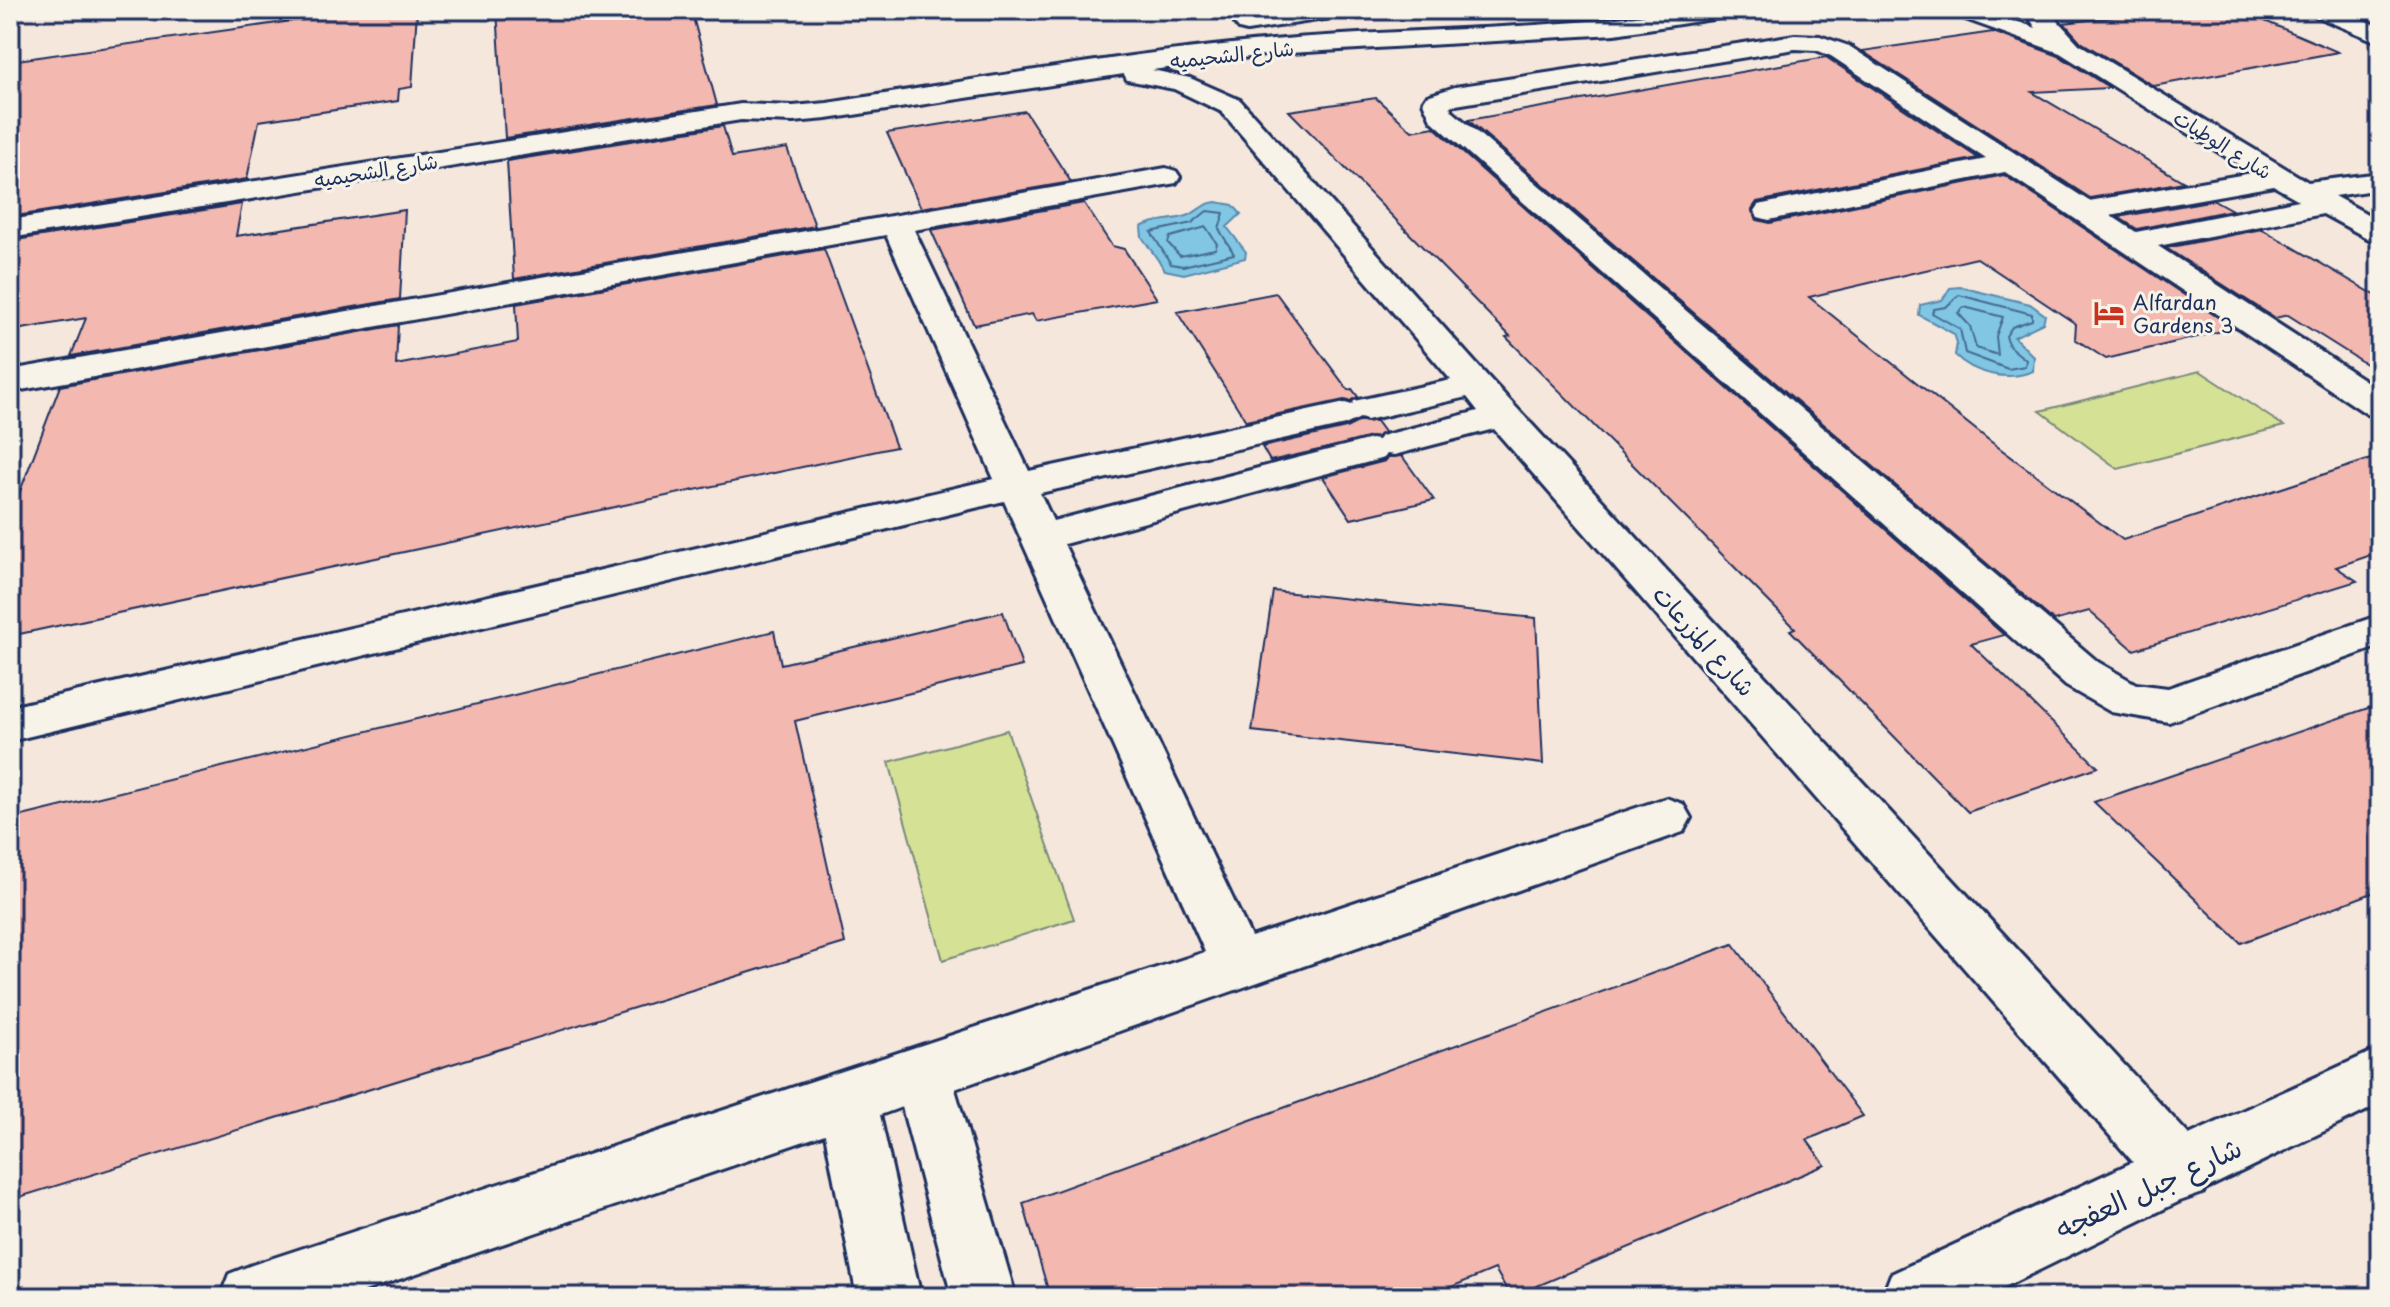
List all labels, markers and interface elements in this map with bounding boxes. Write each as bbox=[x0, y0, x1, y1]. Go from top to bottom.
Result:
street label: شارع الشحيميه bbox=[1169, 33, 1295, 75]
street label: شارع الوطيات bbox=[2168, 102, 2278, 186]
street label: شارع الشحيميه bbox=[312, 145, 440, 195]
place label: Alfardan Gardens 3 bbox=[2133, 287, 2233, 340]
hotel icon: Alfardan Gardens 3 bbox=[2092, 296, 2126, 330]
street label: شارع المزرعات bbox=[1644, 576, 1765, 704]
street label: شارع جبل العفجه bbox=[2048, 1125, 2248, 1249]

